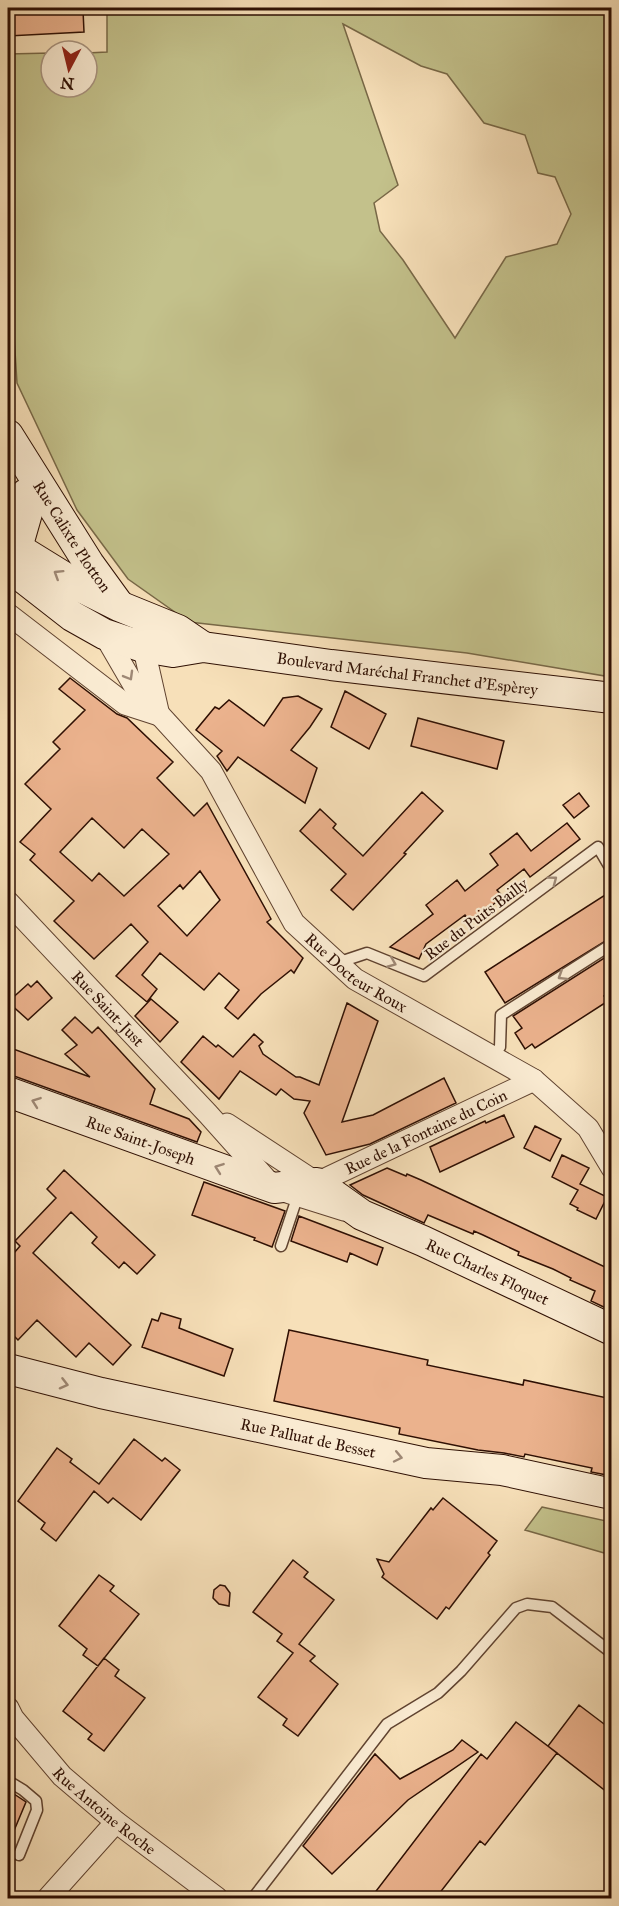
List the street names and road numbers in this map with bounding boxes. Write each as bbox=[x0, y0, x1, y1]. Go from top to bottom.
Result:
street label: Rue Calixte Plotton bbox=[29, 477, 116, 596]
street label: Boulevard Maréchal Franchet d'Espèrey bbox=[276, 648, 540, 699]
street label: Rue du Puits Bailly bbox=[421, 874, 532, 964]
street label: Rue Docteur Roux bbox=[301, 929, 411, 1016]
street label: Rue Saint-Just bbox=[68, 966, 149, 1050]
street label: Rue de la Fontaine du Coin bbox=[342, 1085, 510, 1178]
street label: Rue Saint-Joseph bbox=[83, 1111, 198, 1168]
street label: Rue Charles Floquet bbox=[423, 1234, 553, 1309]
street label: Rue Palluat de Besset bbox=[239, 1414, 378, 1461]
street label: Rue Antoine Roche bbox=[49, 1763, 160, 1859]

